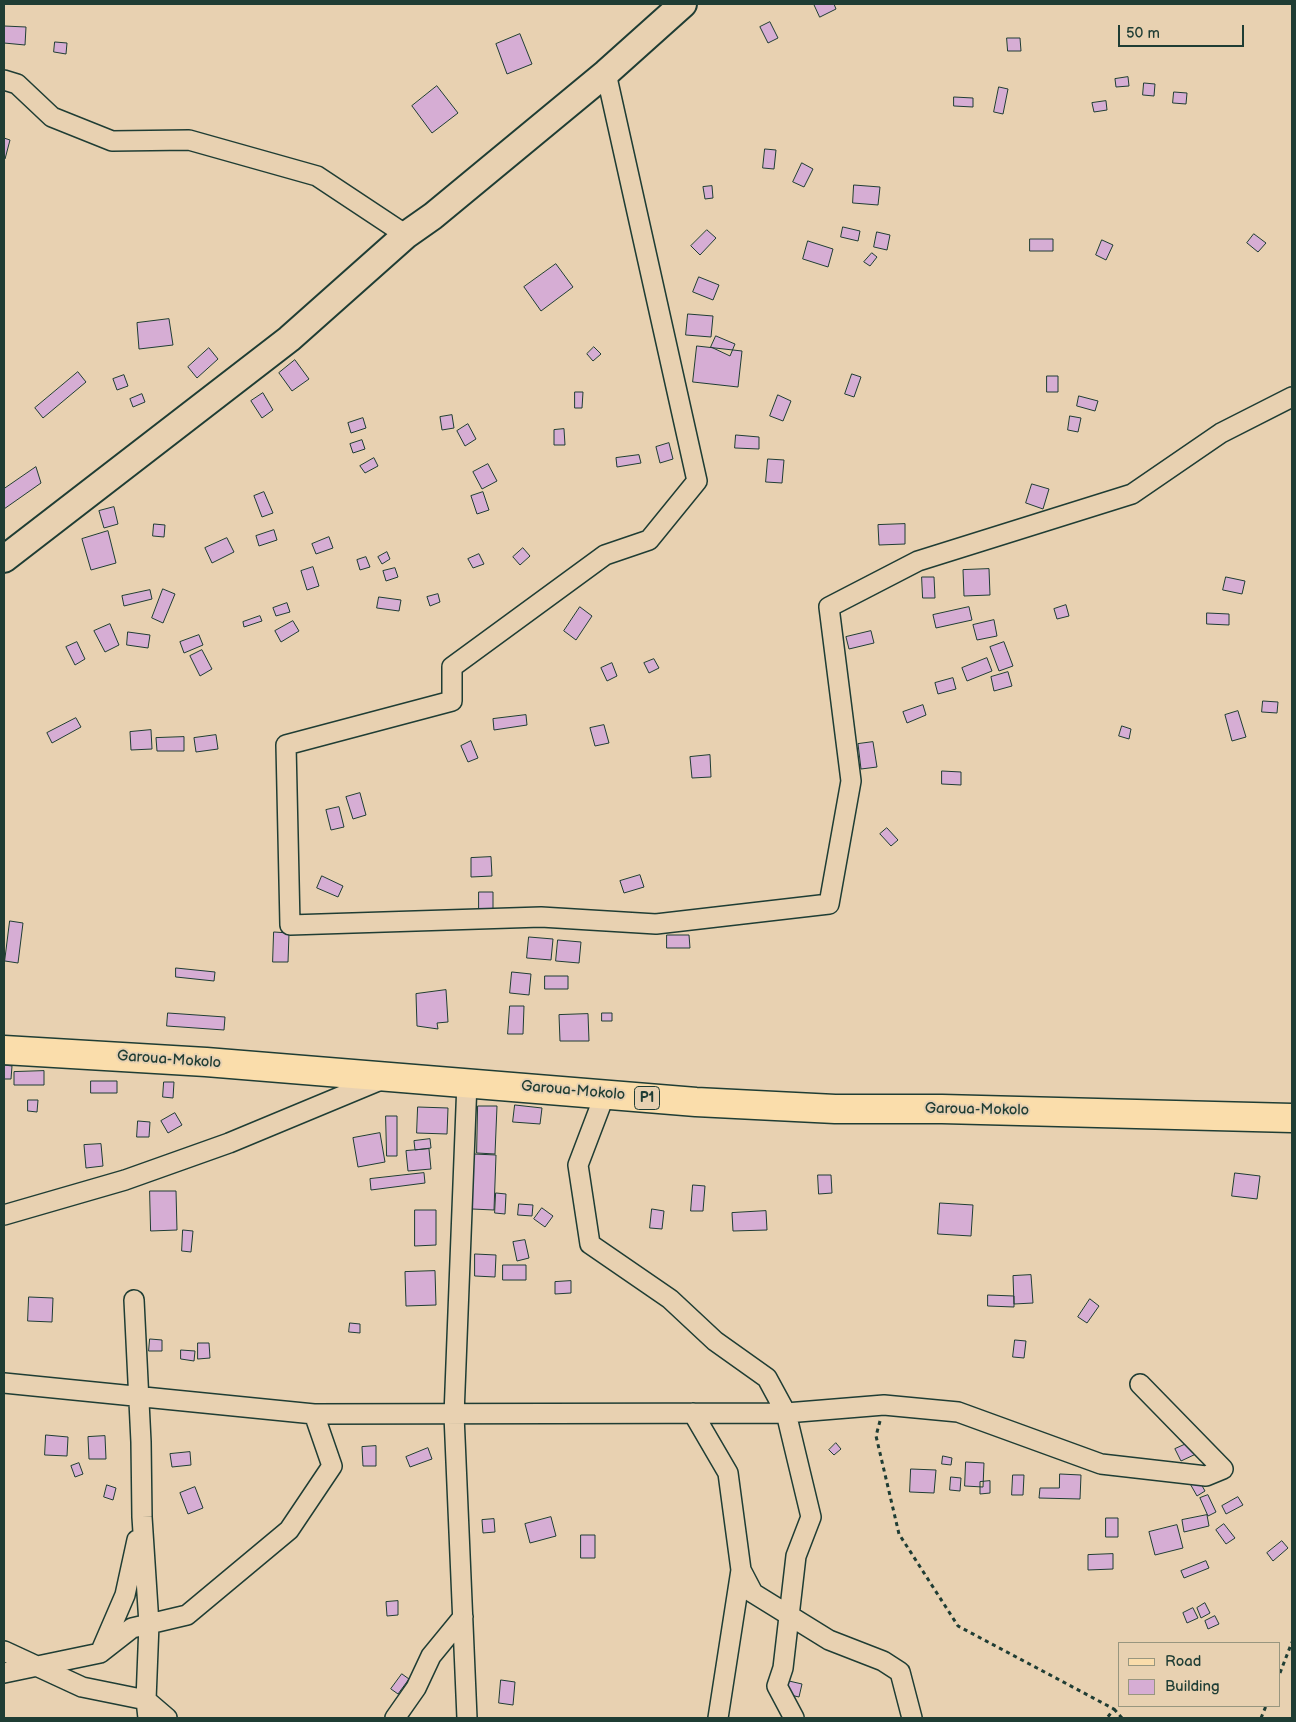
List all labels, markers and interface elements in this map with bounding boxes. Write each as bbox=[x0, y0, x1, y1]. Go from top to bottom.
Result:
scale bar bbox=[1121, 15, 1247, 47]
text: 50 m bbox=[1126, 24, 1160, 43]
street label: Garoua-Mokolo bbox=[116, 1047, 222, 1073]
street label: Garoua-Mokolo bbox=[520, 1077, 626, 1105]
road number: P1 bbox=[634, 1086, 660, 1110]
street label: Garoua-Mokolo bbox=[925, 1100, 1029, 1120]
legend bbox=[1118, 1642, 1281, 1707]
text: Road bbox=[1165, 1652, 1201, 1671]
text: Building bbox=[1165, 1677, 1220, 1696]

